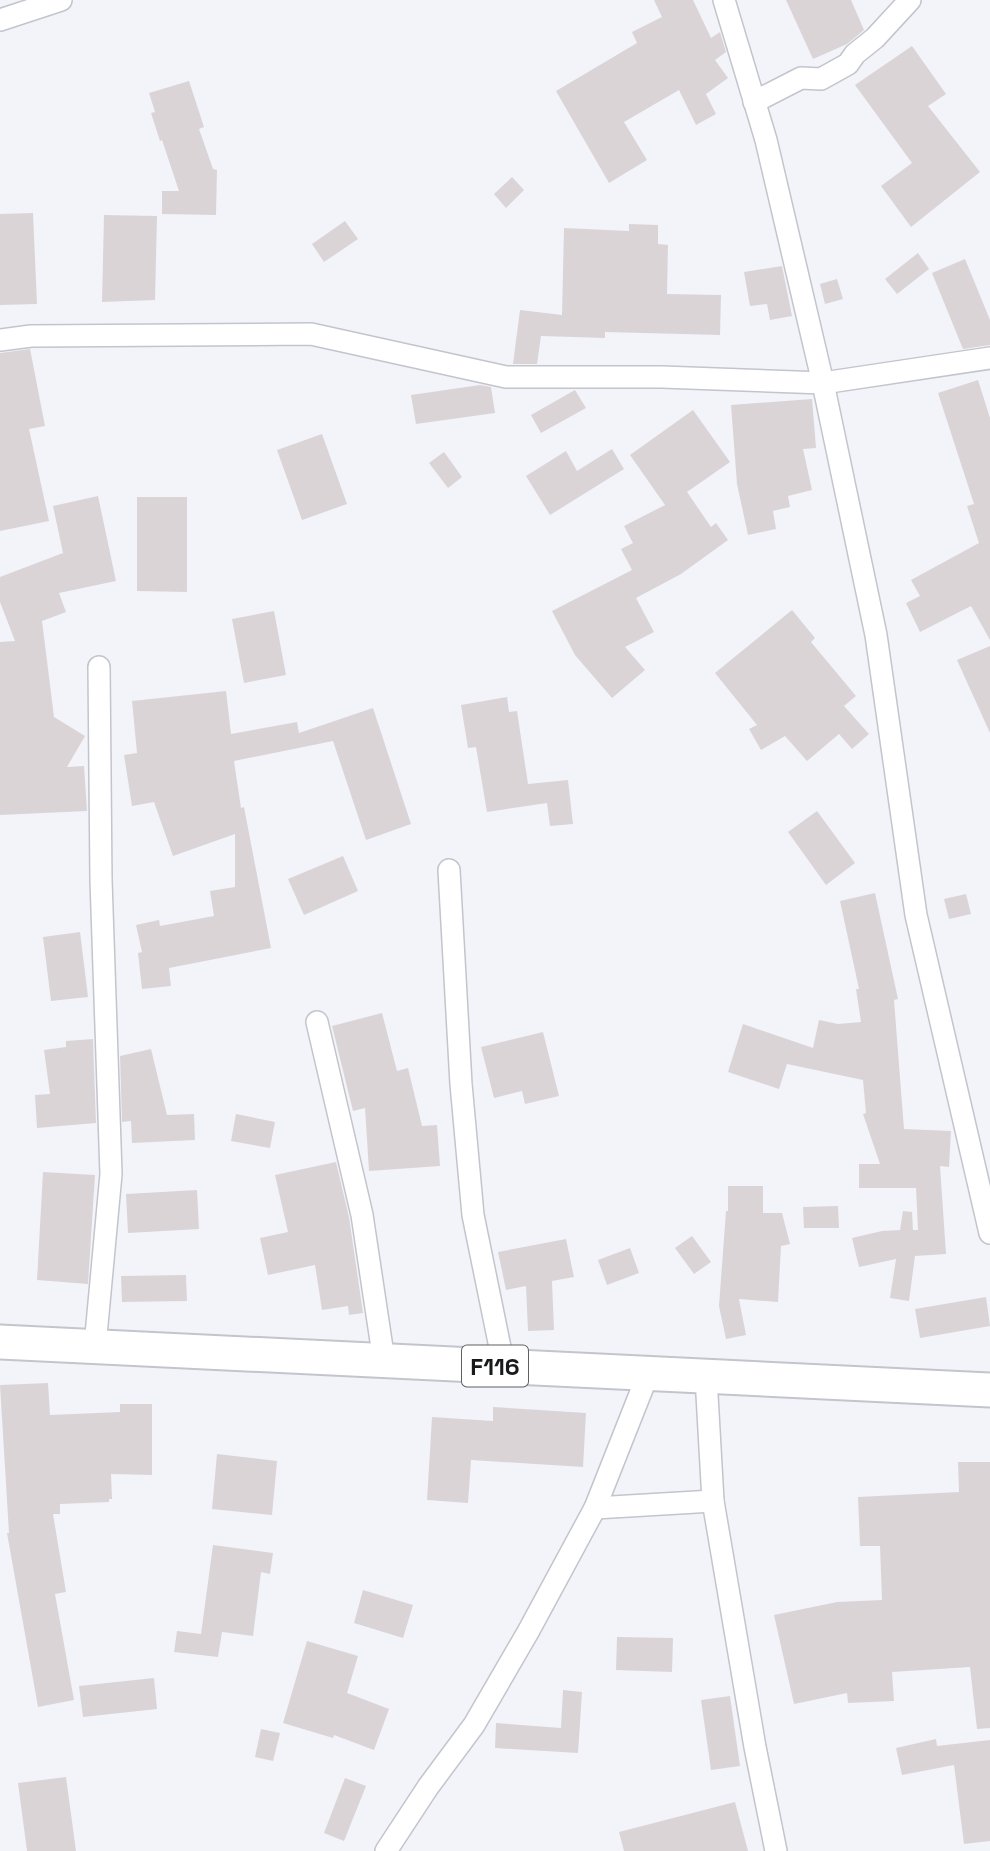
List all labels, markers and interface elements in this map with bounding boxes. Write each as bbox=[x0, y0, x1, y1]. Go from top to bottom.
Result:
road number: F116 bbox=[462, 1346, 528, 1386]

